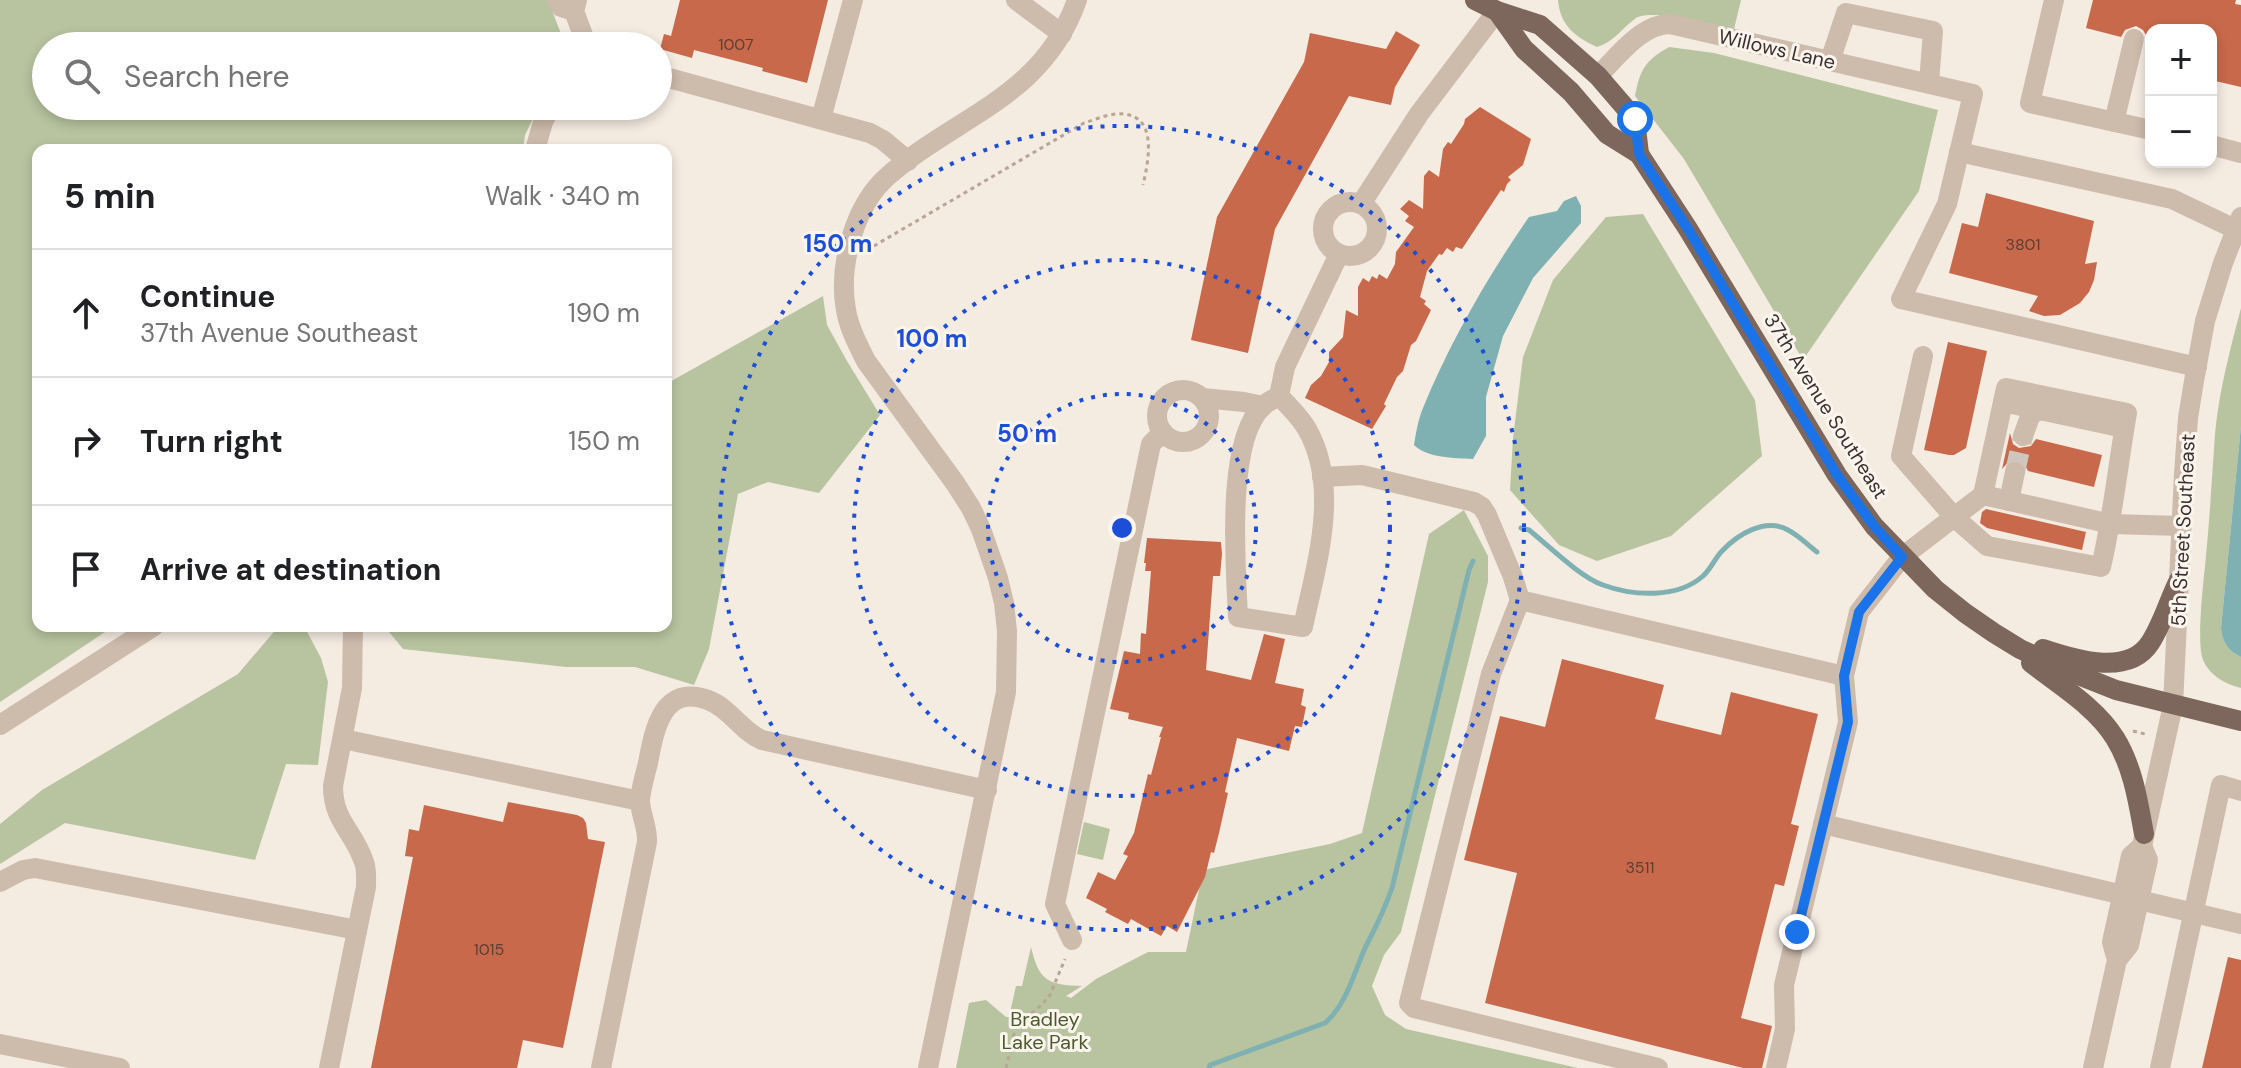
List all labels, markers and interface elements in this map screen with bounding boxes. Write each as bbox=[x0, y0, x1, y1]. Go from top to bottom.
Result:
street label: Willows Lane bbox=[1716, 23, 1838, 75]
map controls bbox=[2145, 24, 2217, 168]
button: + bbox=[2145, 24, 2217, 96]
search box bbox=[32, 32, 672, 120]
house number: 1007 bbox=[718, 34, 754, 55]
icon: search bbox=[60, 54, 104, 98]
text: Search here bbox=[124, 57, 290, 96]
button: − bbox=[2145, 96, 2217, 168]
route start bbox=[1617, 101, 1653, 137]
text: 5 min bbox=[64, 174, 155, 219]
text: Walk · 340 m bbox=[485, 179, 640, 213]
text: 150 m bbox=[804, 228, 872, 259]
house number: 3801 bbox=[2005, 234, 2041, 255]
text: Continue bbox=[140, 277, 275, 316]
icon: ahead bbox=[64, 291, 108, 335]
text: 190 m bbox=[568, 296, 640, 330]
street label: 37th Avenue Southeast bbox=[1758, 308, 1894, 504]
text: 37th Avenue Southeast bbox=[140, 316, 418, 350]
text: 100 m bbox=[897, 323, 967, 354]
text: 50 m bbox=[997, 418, 1057, 449]
icon: right bbox=[64, 419, 108, 463]
text: Turn right bbox=[140, 422, 283, 461]
text: 150 m bbox=[568, 424, 640, 458]
street label: 5th Street Southeast bbox=[2165, 433, 2201, 627]
centre of rings bbox=[1108, 514, 1136, 542]
icon: arrive bbox=[64, 547, 108, 591]
text: Arrive at destination bbox=[140, 550, 441, 589]
house number: 3511 bbox=[1625, 857, 1655, 878]
route end bbox=[1779, 914, 1815, 950]
house number: 1015 bbox=[474, 939, 504, 960]
park label: Bradley Lake Park bbox=[1002, 1006, 1088, 1055]

